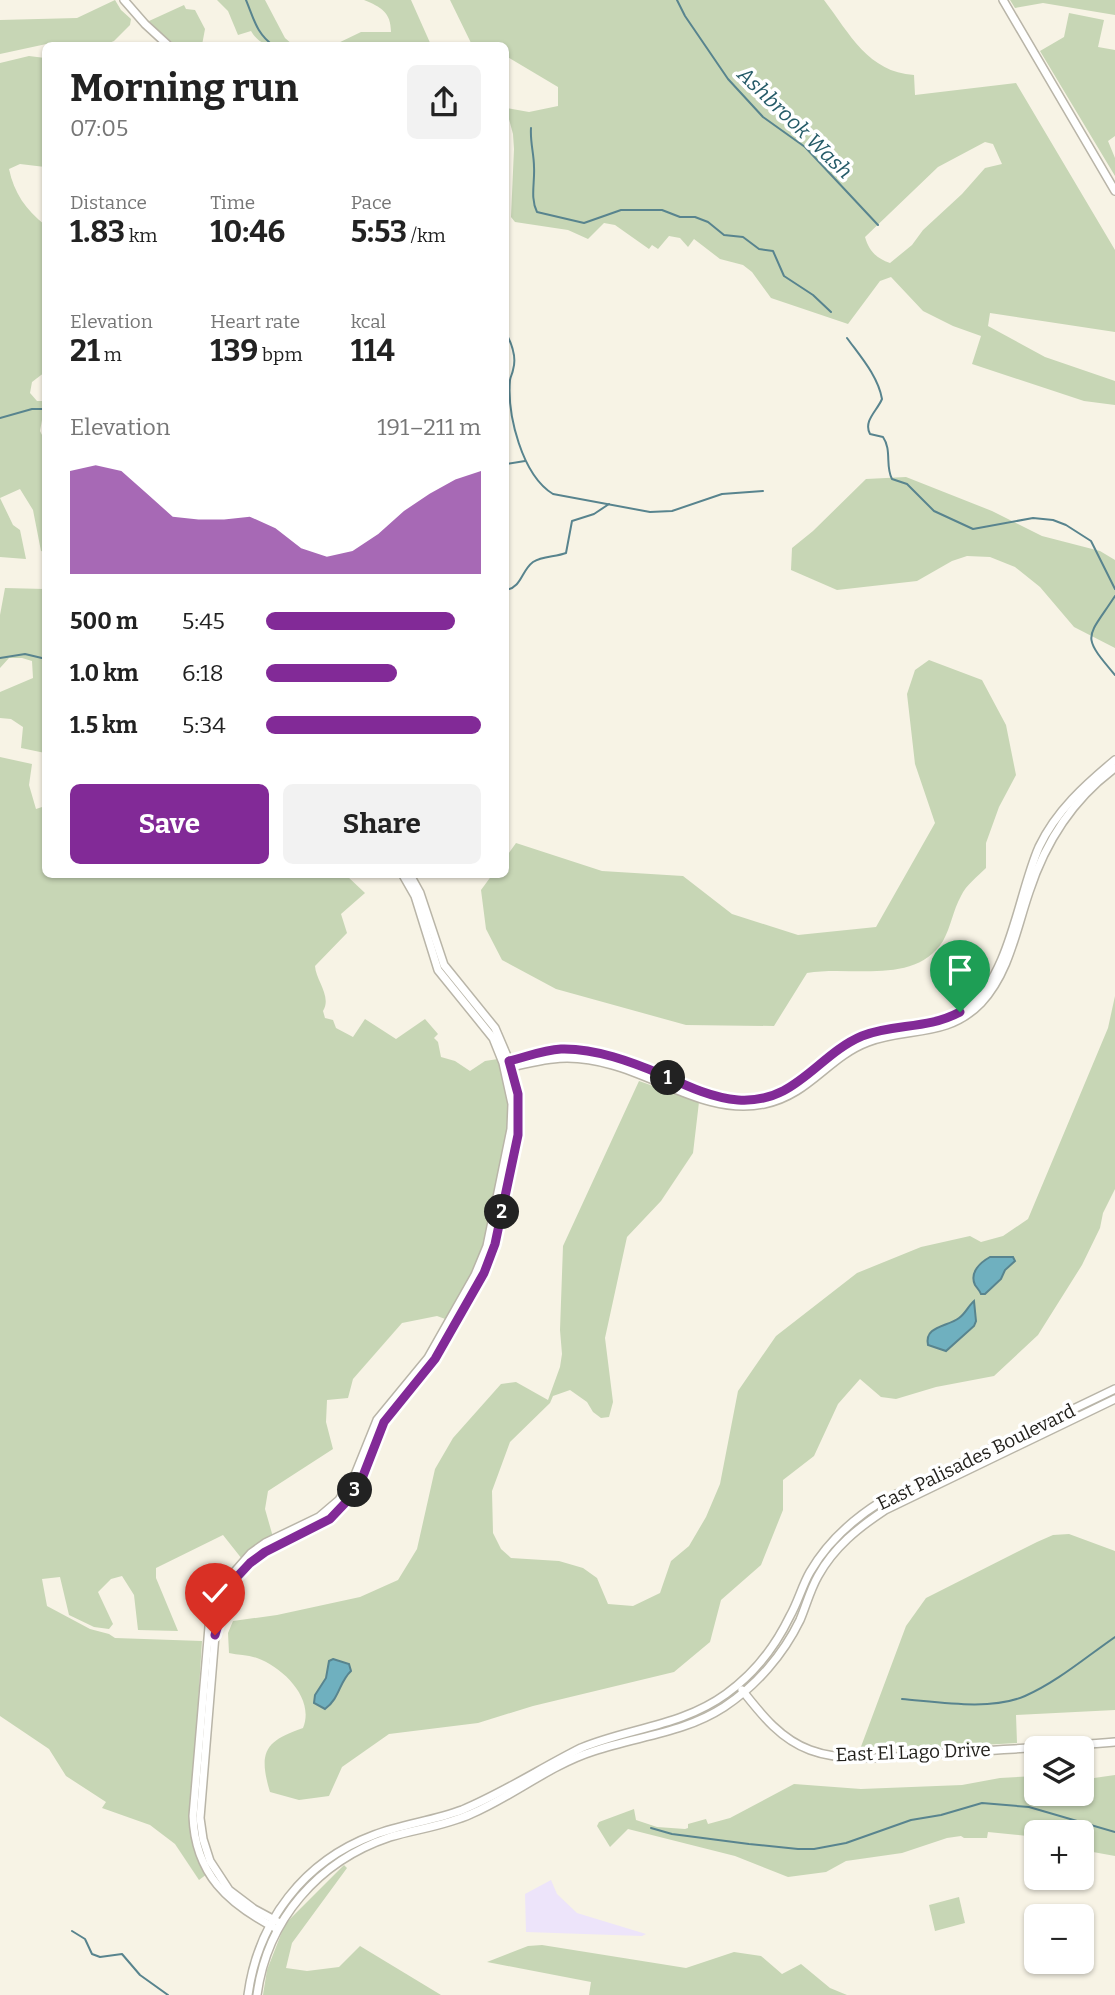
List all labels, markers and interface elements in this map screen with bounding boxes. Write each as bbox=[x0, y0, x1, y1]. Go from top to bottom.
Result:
water label: Ashbrook Wash bbox=[731, 61, 858, 184]
text: Morning run bbox=[70, 65, 298, 111]
button: share bbox=[407, 65, 481, 139]
text: 07:05 bbox=[70, 114, 128, 142]
text: Distance bbox=[70, 191, 147, 214]
text: Time bbox=[210, 191, 255, 214]
text: Pace bbox=[351, 191, 392, 214]
text: 1.83 bbox=[70, 214, 125, 250]
text: 10:46 bbox=[210, 214, 285, 250]
text: 5:53 bbox=[351, 214, 407, 250]
text: km bbox=[125, 224, 157, 247]
text: /km bbox=[407, 224, 446, 247]
text: Elevation bbox=[70, 310, 153, 333]
text: Heart rate bbox=[210, 310, 300, 333]
text: kcal bbox=[351, 310, 386, 333]
text: 21 bbox=[70, 333, 100, 369]
text: 139 bbox=[210, 333, 258, 369]
text: 114 bbox=[351, 333, 395, 369]
text: m bbox=[100, 343, 122, 366]
text: bpm bbox=[258, 343, 303, 366]
text: Elevation bbox=[70, 413, 170, 441]
text: 191–211 m bbox=[377, 413, 481, 441]
text: 500 m bbox=[70, 607, 138, 635]
text: 5:45 bbox=[182, 607, 225, 635]
text: 1.0 km bbox=[70, 659, 139, 687]
text: 6:18 bbox=[182, 659, 224, 687]
text: 1.5 km bbox=[70, 711, 137, 739]
text: 5:34 bbox=[182, 711, 226, 739]
button: Save bbox=[70, 784, 269, 864]
button: Share bbox=[283, 784, 481, 864]
pin bbox=[930, 940, 990, 1012]
icon: arrive bbox=[941, 951, 979, 989]
pin: 1 bbox=[650, 1060, 686, 1096]
text: 1 bbox=[663, 1066, 672, 1089]
pin: 2 bbox=[484, 1194, 520, 1230]
text: 2 bbox=[496, 1200, 507, 1223]
street label: East Palisades Boulevard bbox=[873, 1399, 1079, 1515]
pin: 3 bbox=[338, 1472, 372, 1508]
text: 3 bbox=[349, 1478, 360, 1501]
pin bbox=[185, 1563, 245, 1635]
icon: check bbox=[196, 1574, 234, 1612]
map controls bbox=[1024, 1736, 1094, 1974]
button: layers bbox=[1024, 1736, 1094, 1806]
street label: East El Lago Drive bbox=[835, 1738, 991, 1766]
button: + bbox=[1024, 1820, 1094, 1890]
button: − bbox=[1024, 1904, 1094, 1974]

